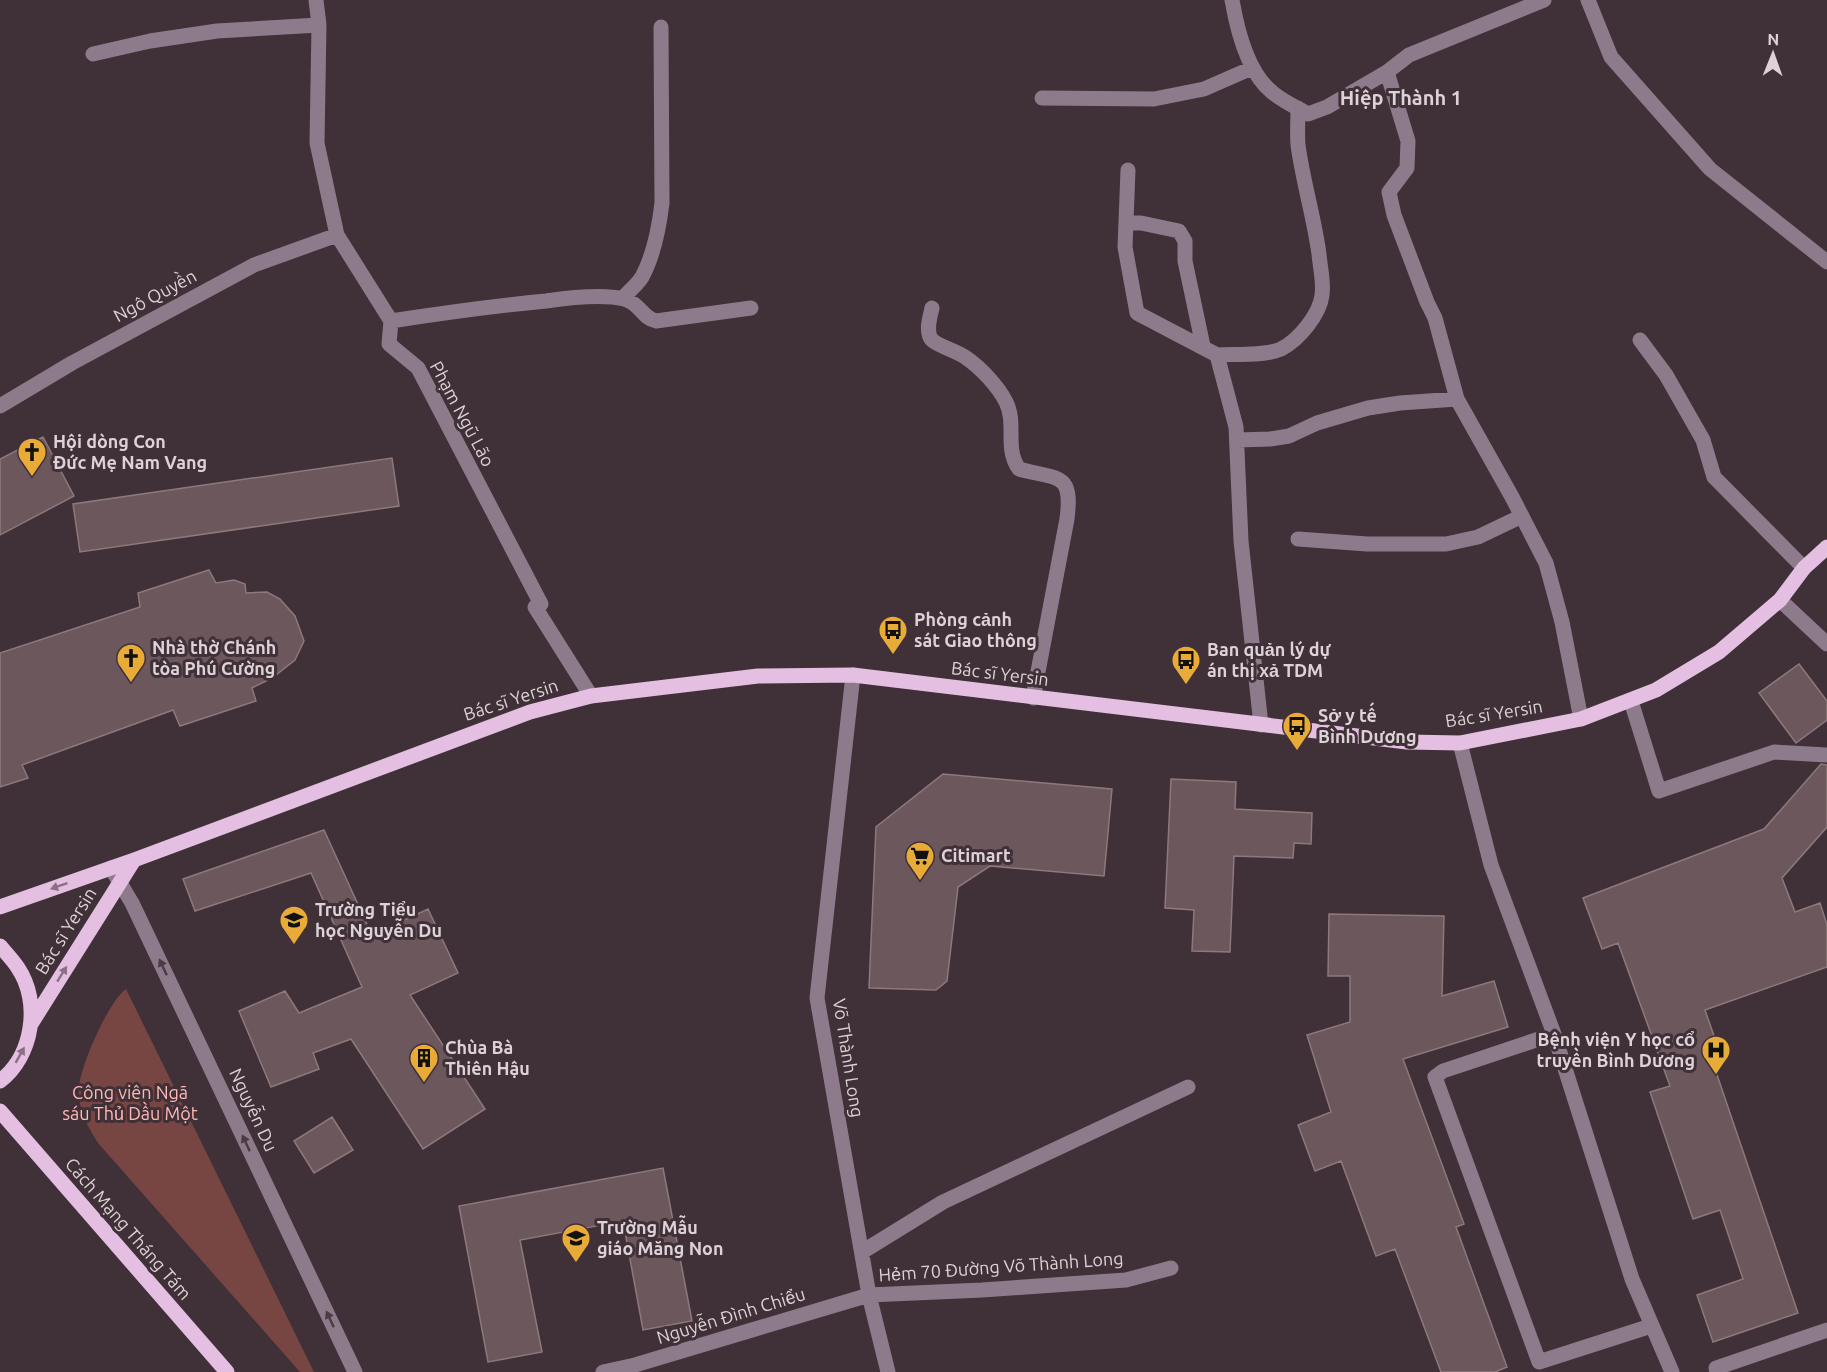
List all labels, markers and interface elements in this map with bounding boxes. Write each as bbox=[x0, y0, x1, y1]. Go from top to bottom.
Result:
north arrow bbox=[1743, 24, 1803, 84]
text: N bbox=[1767, 30, 1779, 48]
district label: Hiệp Thành 1 bbox=[1340, 86, 1462, 109]
street label: Ngô Quyền bbox=[109, 263, 200, 326]
street label: Phạm Ngũ Lão bbox=[427, 357, 499, 470]
place label: Hội dòng Con Đức Mẹ Nam Vang bbox=[53, 431, 207, 472]
church icon: Hội dòng Con Đức Mẹ Nam Vang bbox=[16, 436, 48, 478]
place label: Phòng cảnh sát Giao thông bbox=[914, 609, 1037, 650]
bus stop icon: Phòng cảnh sát Giao thông bbox=[877, 614, 909, 656]
place label: Nhà thờ Chánh tòa Phú Cường bbox=[152, 637, 276, 678]
place label: Ban quản lý dự án thị xả TDM bbox=[1207, 639, 1332, 680]
church icon: Nhà thờ Chánh tòa Phú Cường bbox=[115, 642, 147, 684]
bus stop icon: Ban quản lý dự án thị xả TDM bbox=[1170, 644, 1202, 686]
street label: Bác sĩ Yersin bbox=[950, 657, 1050, 689]
street label: Bác sĩ Yersin bbox=[461, 674, 561, 724]
street label: Bác sĩ Yersin bbox=[1444, 695, 1544, 731]
place label: Sở y tế Bình Dương bbox=[1318, 702, 1416, 746]
bus stop icon: Sở y tế Bình Dương bbox=[1281, 710, 1313, 752]
supermarket icon: Citimart bbox=[904, 840, 936, 882]
place label: Citimart bbox=[941, 845, 1011, 865]
one-way arrow bbox=[50, 881, 68, 891]
street label: Bác sĩ Yersin bbox=[31, 883, 100, 977]
place label: Trường Tiểu học Nguyễn Du bbox=[315, 899, 442, 940]
school or university icon: Trường Tiểu học Nguyễn Du bbox=[278, 904, 310, 946]
one-way arrow bbox=[158, 958, 167, 975]
one-way arrow bbox=[57, 966, 68, 983]
street label: Võ Thành Long bbox=[830, 997, 868, 1119]
place label: Bệnh viện Y học cổ truyền Bình Dương bbox=[1537, 1029, 1695, 1070]
hospital icon: Bệnh viện Y học cổ truyền Bình Dương bbox=[1700, 1034, 1732, 1076]
place label: Chùa Bà Thiên Hậu bbox=[445, 1037, 530, 1078]
building icon: Chùa Bà Thiên Hậu bbox=[408, 1042, 440, 1084]
one-way arrow bbox=[15, 1046, 25, 1063]
street label: Nguyễn Du bbox=[226, 1064, 284, 1154]
park label: Công viên Ngã sáu Thủ Dầu Một bbox=[62, 1082, 198, 1123]
one-way arrow bbox=[242, 1135, 251, 1152]
street label: Cách Mạng Tháng Tám bbox=[62, 1153, 196, 1303]
place label: Trường Mẫu giáo Măng Non bbox=[597, 1215, 723, 1258]
school or university icon: Trường Mẫu giáo Măng Non bbox=[560, 1222, 592, 1264]
street label: Hẻm 70 Đường Võ Thành Long bbox=[878, 1247, 1124, 1285]
street label: Nguyễn Đình Chiểu bbox=[653, 1281, 807, 1347]
one-way arrow bbox=[326, 1311, 335, 1328]

